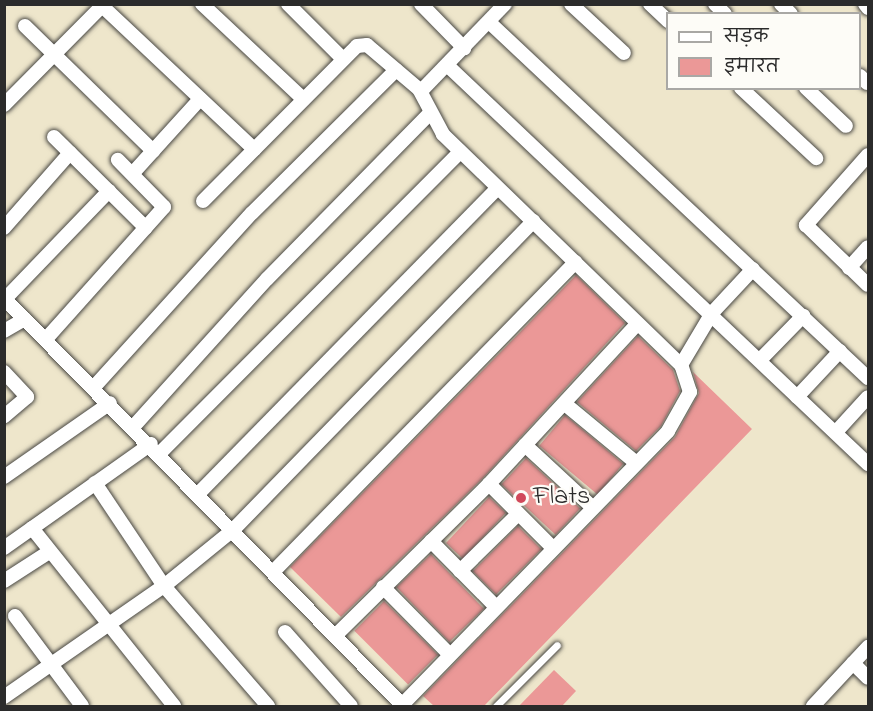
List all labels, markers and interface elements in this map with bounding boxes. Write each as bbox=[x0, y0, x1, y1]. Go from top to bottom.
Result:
legend bbox=[666, 12, 861, 90]
text: सड़क bbox=[724, 25, 768, 51]
text: इमारत bbox=[724, 55, 779, 81]
place label: Flats bbox=[533, 482, 590, 514]
marker: Flats bbox=[514, 491, 528, 505]

